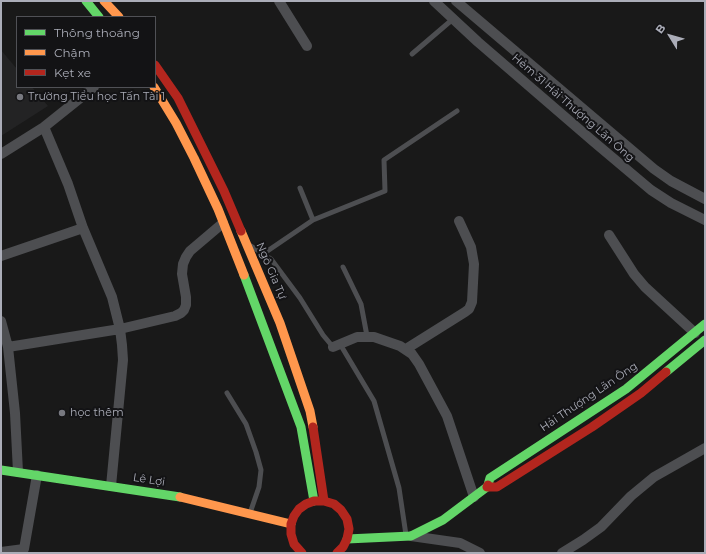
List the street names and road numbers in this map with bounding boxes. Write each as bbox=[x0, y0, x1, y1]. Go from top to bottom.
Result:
street label: Hẻm 31 Hải Thượng Lãn Ông bbox=[509, 51, 637, 165]
street label: Ngô Gia Tự bbox=[253, 240, 289, 302]
street label: Hải Thượng Lãn Ông bbox=[538, 360, 640, 434]
street label: Lê Lợi bbox=[132, 471, 166, 489]

